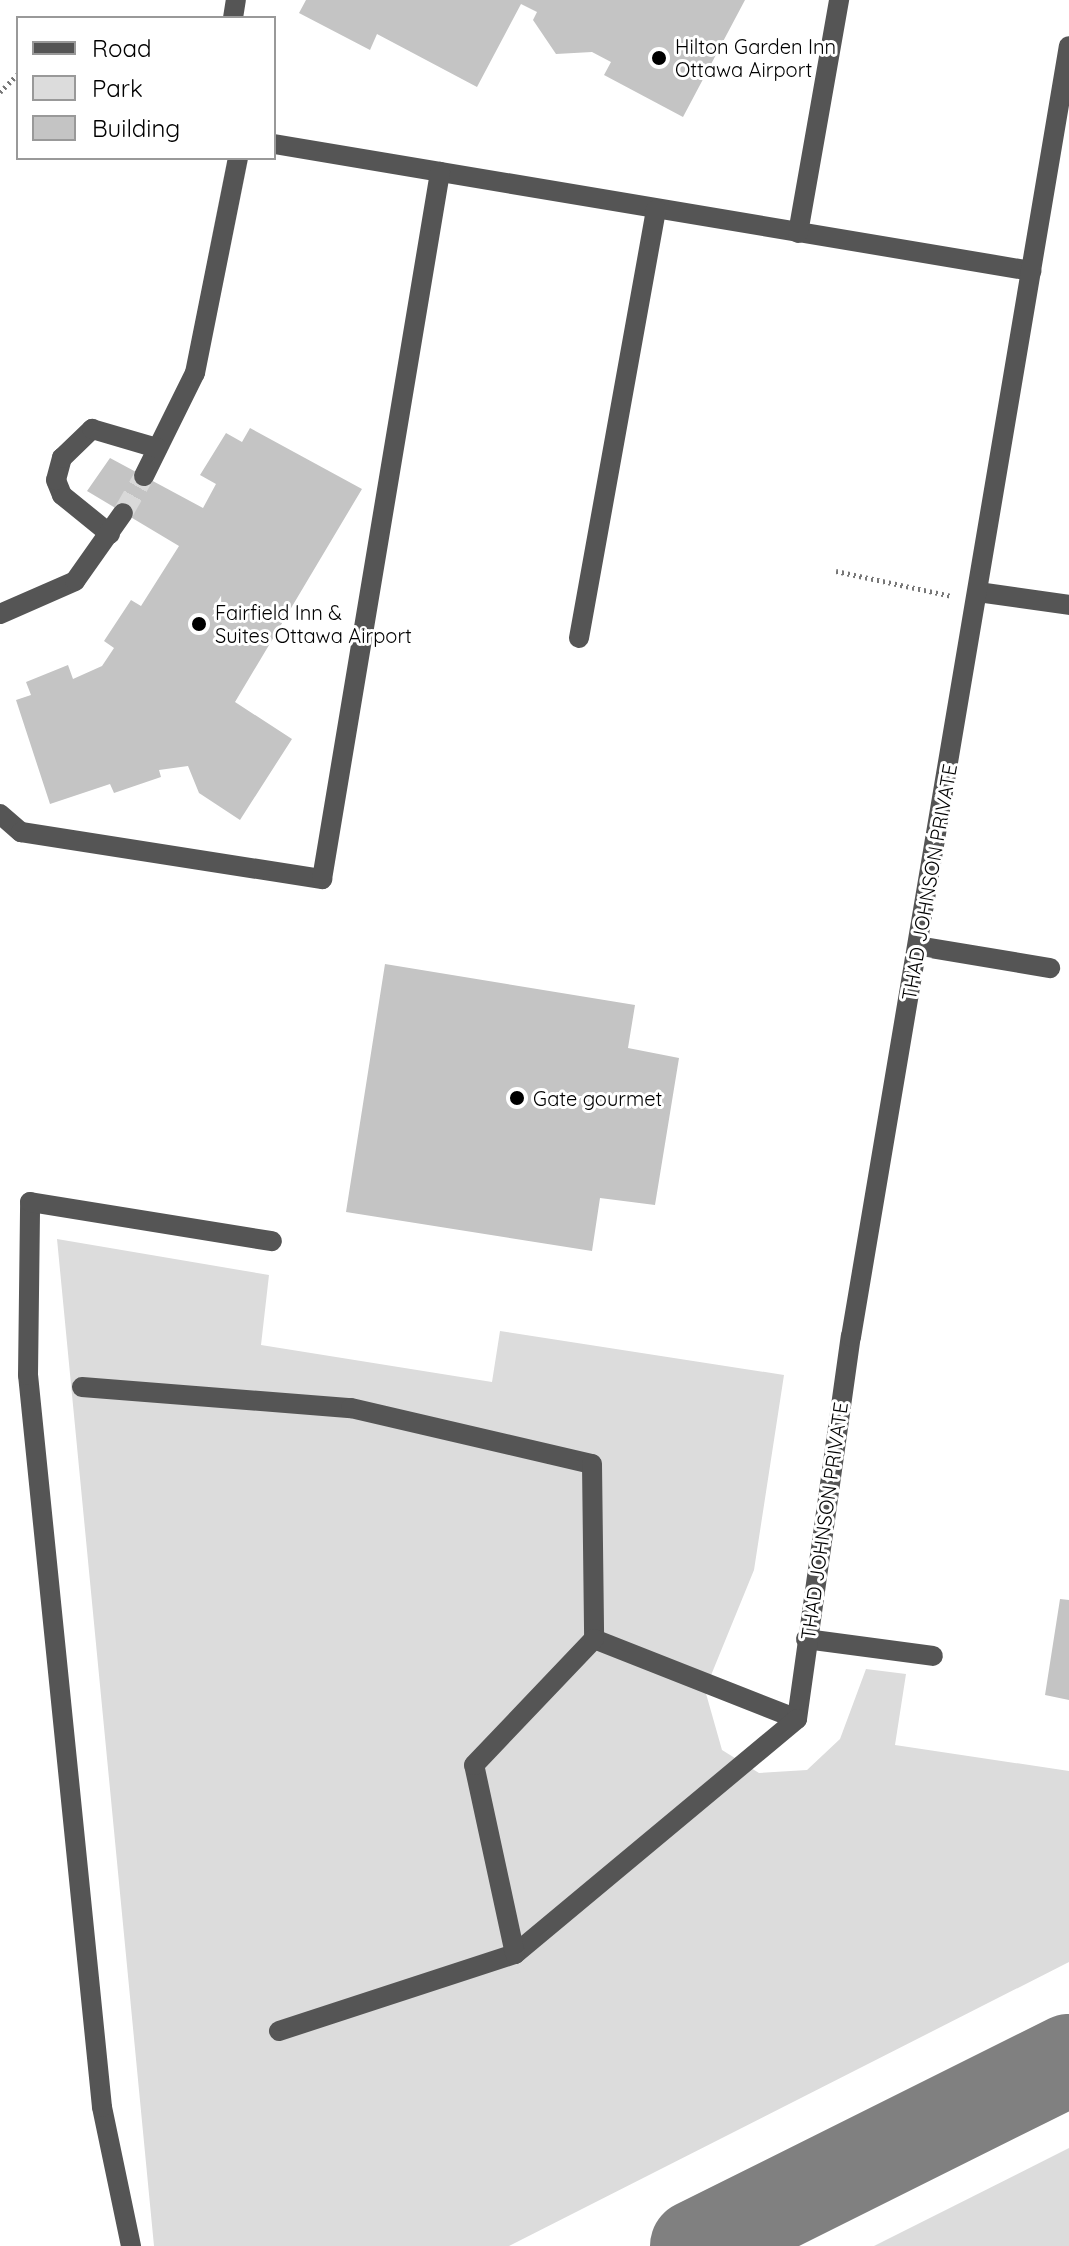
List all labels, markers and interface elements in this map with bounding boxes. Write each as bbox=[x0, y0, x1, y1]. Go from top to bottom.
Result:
legend bbox=[16, 16, 276, 160]
text: Road bbox=[92, 33, 152, 63]
place label: Hilton Garden Inn Ottawa Airport bbox=[675, 34, 836, 81]
marker: Hilton Garden Inn Ottawa Airport bbox=[650, 49, 668, 67]
text: Park bbox=[92, 73, 143, 103]
text: Building bbox=[92, 113, 180, 143]
place label: Fairfield Inn & Suites Ottawa Airport bbox=[215, 600, 412, 647]
marker: Fairfield Inn & Suites Ottawa Airport bbox=[190, 615, 208, 633]
street label: THAD JOHNSON PRIVATE bbox=[896, 762, 962, 1002]
place label: Gate gourmet bbox=[533, 1086, 662, 1110]
marker: Gate gourmet bbox=[508, 1089, 526, 1107]
street label: THAD JOHNSON PRIVATE bbox=[795, 1401, 853, 1641]

